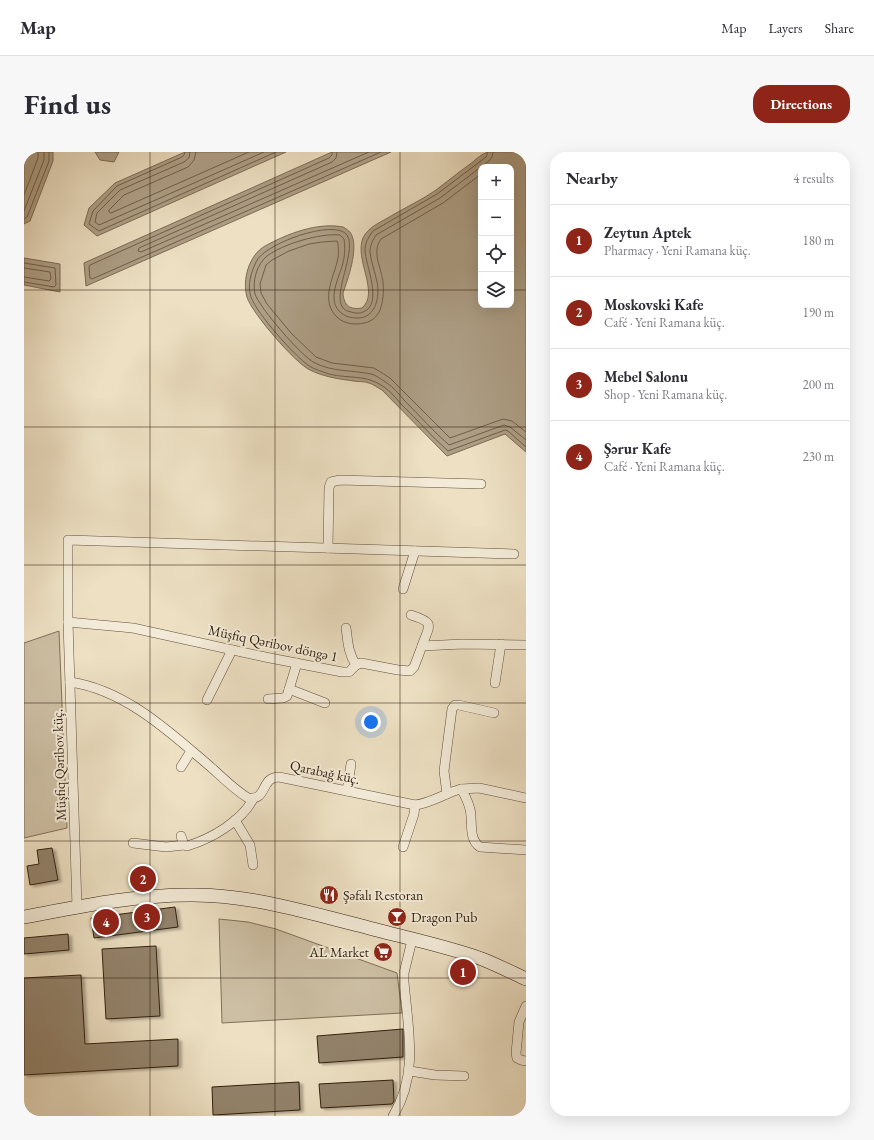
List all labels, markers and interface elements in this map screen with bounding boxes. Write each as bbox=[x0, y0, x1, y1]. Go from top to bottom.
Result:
text: Map bbox=[20, 15, 56, 40]
text: Map bbox=[721, 19, 746, 37]
text: Layers bbox=[768, 19, 803, 37]
text: Share bbox=[825, 19, 854, 37]
button: Directions bbox=[753, 85, 850, 123]
text: Find us bbox=[24, 86, 111, 122]
map controls bbox=[478, 164, 514, 308]
button: + bbox=[478, 164, 514, 200]
text: Nearby bbox=[566, 167, 618, 189]
text: 4 results bbox=[793, 170, 834, 187]
button: − bbox=[478, 200, 514, 236]
text: Zeytun Aptek bbox=[604, 223, 691, 242]
text: 1 bbox=[576, 232, 582, 249]
text: 180 m bbox=[803, 232, 834, 249]
button: locate bbox=[478, 236, 514, 272]
text: Pharmacy · Yeni Ramana küç. bbox=[604, 242, 751, 259]
button: layers bbox=[478, 272, 514, 308]
text: Moskovski Kafe bbox=[604, 295, 704, 314]
text: 2 bbox=[576, 304, 582, 321]
text: 190 m bbox=[803, 304, 834, 321]
text: Café · Yeni Ramana küç. bbox=[604, 314, 725, 331]
text: Mebel Salonu bbox=[604, 367, 688, 386]
text: 3 bbox=[576, 376, 582, 393]
text: 200 m bbox=[803, 376, 834, 393]
text: Shop · Yeni Ramana küç. bbox=[604, 386, 727, 403]
text: Şərur Kafe bbox=[604, 439, 671, 458]
text: 4 bbox=[576, 448, 582, 465]
text: 230 m bbox=[803, 448, 834, 465]
text: Café · Yeni Ramana küç. bbox=[604, 458, 725, 475]
street label: Müşfiq Qəribov döngə 1 bbox=[207, 620, 339, 666]
street label: Müşfiq Qəribov küç. bbox=[48, 709, 70, 821]
your location bbox=[361, 712, 381, 732]
street label: Qarabağ küç. bbox=[288, 756, 362, 788]
pin: 2 bbox=[130, 864, 156, 894]
restaurant icon: Şəfalı Restoran bbox=[318, 884, 340, 906]
place label: Şəfalı Restoran bbox=[343, 886, 424, 904]
pin: 3 bbox=[134, 902, 160, 932]
bar icon: Dragon Pub bbox=[386, 906, 408, 928]
pin: 4 bbox=[93, 907, 119, 937]
place label: Dragon Pub bbox=[411, 908, 477, 926]
supermarket icon: AL Market bbox=[372, 941, 394, 963]
place label: AL Market bbox=[308, 943, 370, 961]
pin: 1 bbox=[450, 957, 476, 987]

